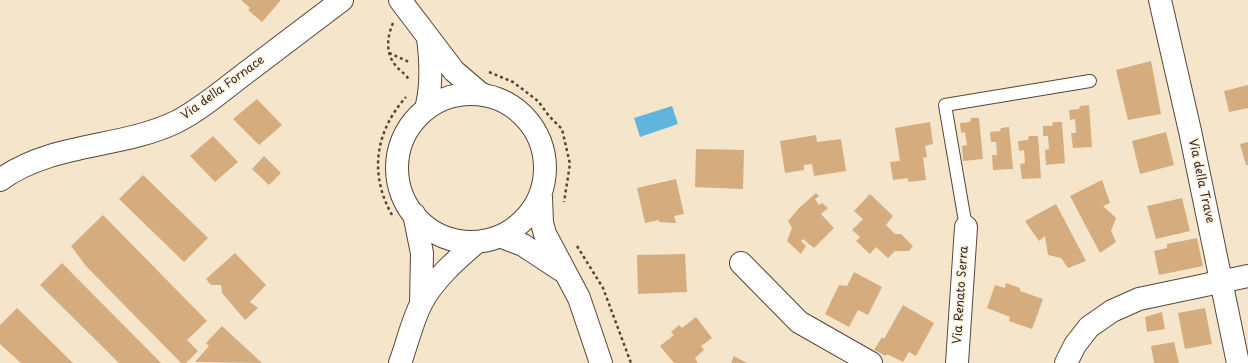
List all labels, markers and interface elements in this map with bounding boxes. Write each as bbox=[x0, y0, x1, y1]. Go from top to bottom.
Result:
street label: Via della Fornace bbox=[178, 53, 268, 123]
street label: Via della Trave bbox=[1185, 137, 1217, 225]
street label: Via Renato Serra bbox=[950, 245, 972, 345]

